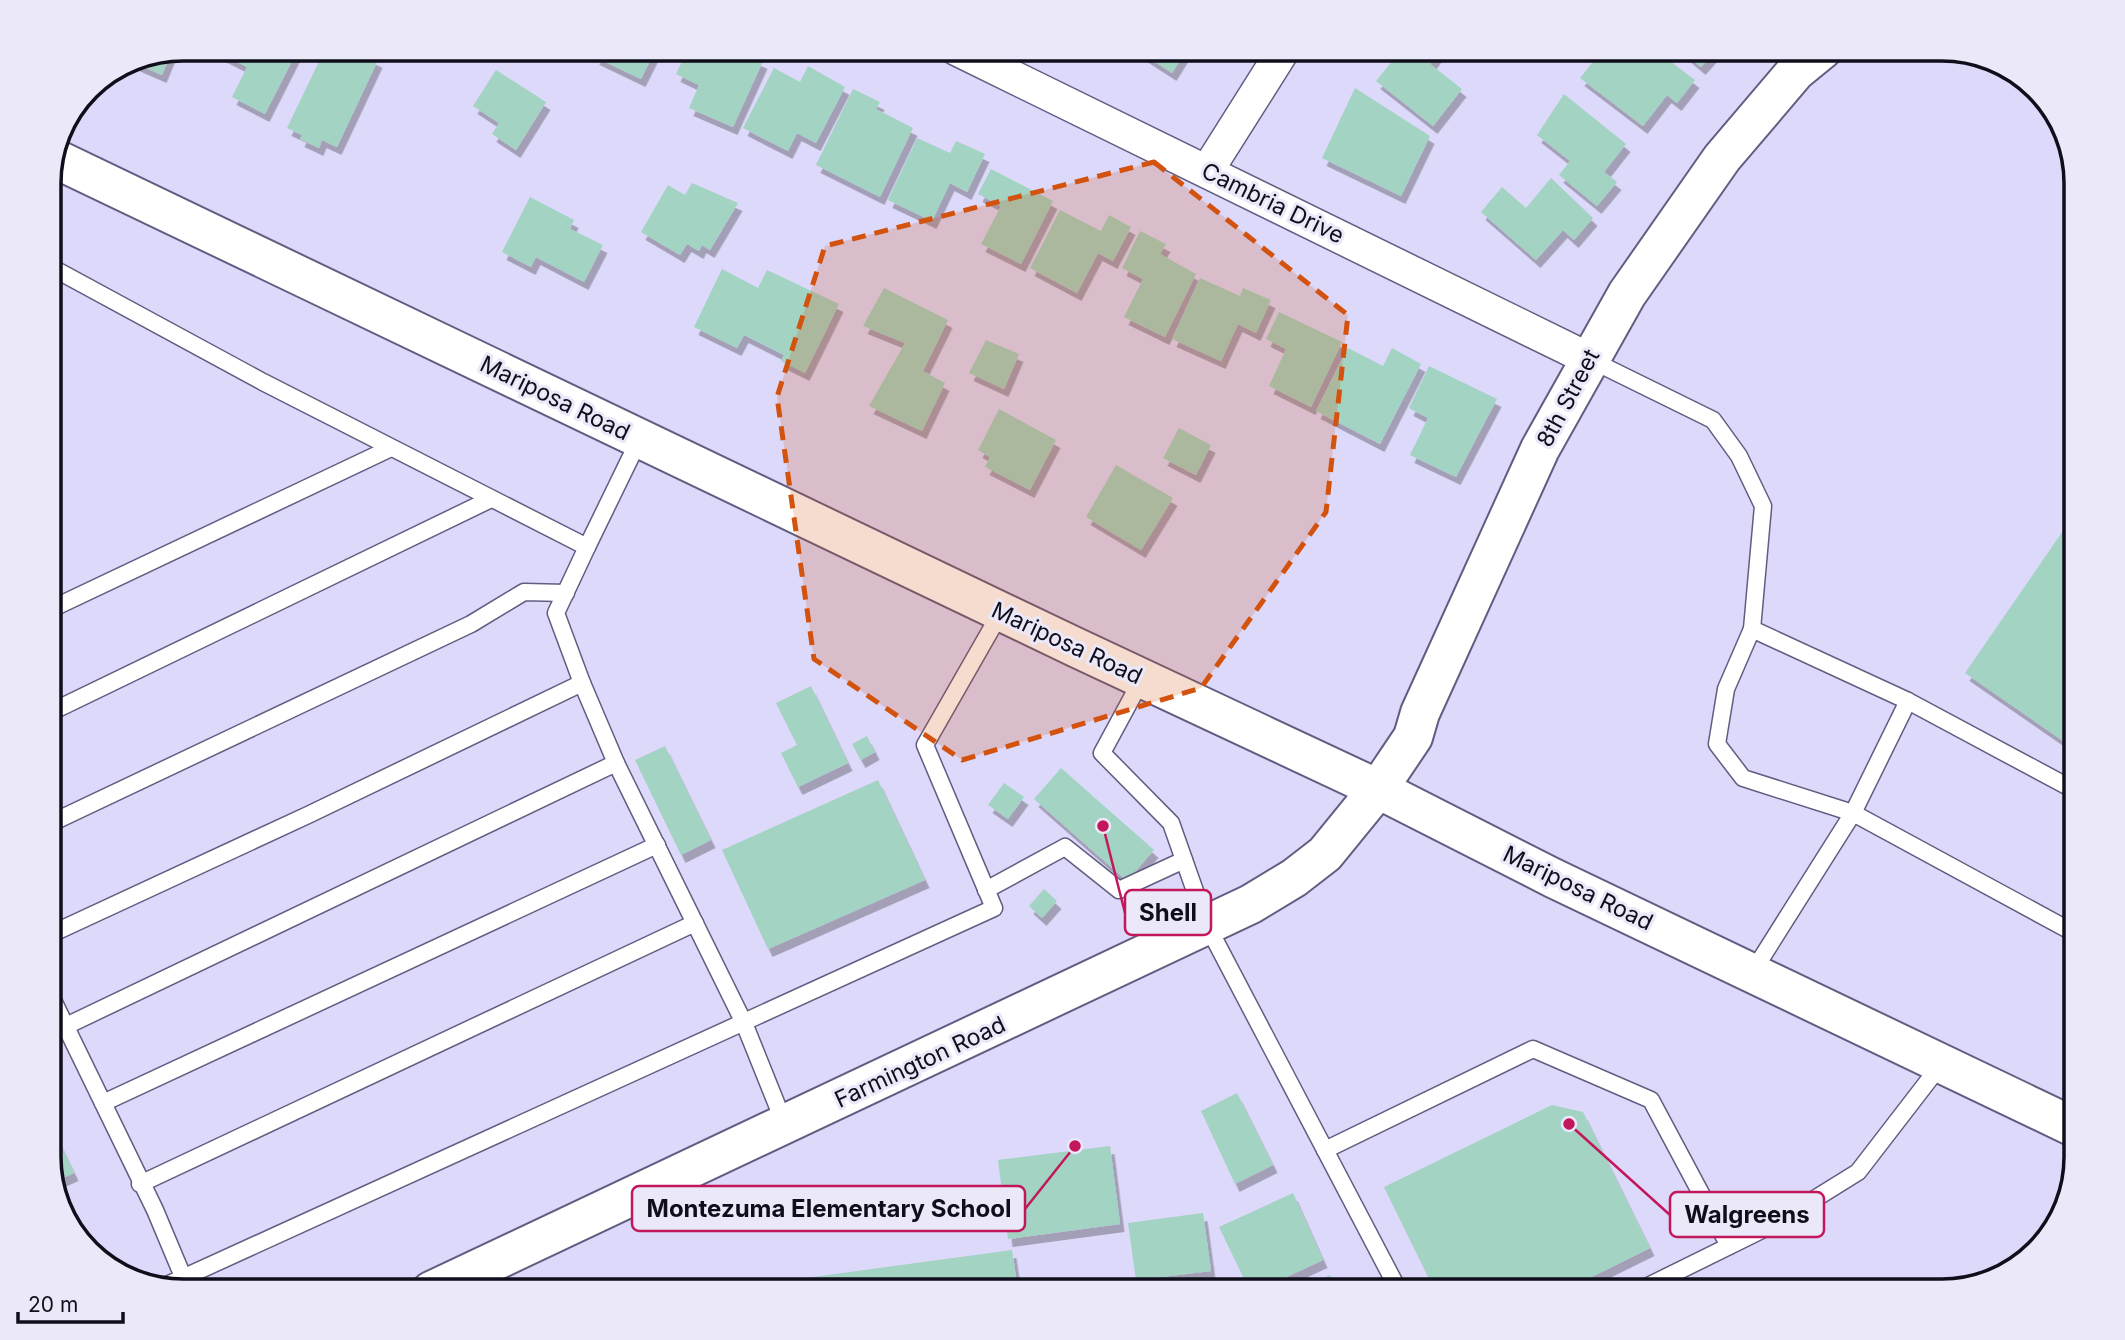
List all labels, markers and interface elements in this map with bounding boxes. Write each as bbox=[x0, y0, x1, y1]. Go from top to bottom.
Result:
street label: Cambria Drive bbox=[1197, 156, 1349, 250]
street label: 8th Street bbox=[1531, 344, 1606, 452]
street label: Mariposa Road bbox=[476, 350, 634, 446]
street label: Mariposa Road bbox=[987, 596, 1147, 690]
street label: Mariposa Road bbox=[1499, 840, 1657, 936]
callout: Shell bbox=[1125, 890, 1211, 935]
text: Shell bbox=[1139, 898, 1197, 927]
street label: Farmington Road bbox=[830, 1010, 1010, 1114]
callout: Montezuma Elementary School bbox=[632, 1186, 1025, 1231]
callout: Walgreens bbox=[1670, 1192, 1824, 1237]
text: Montezuma Elementary School bbox=[647, 1194, 1011, 1223]
text: Walgreens bbox=[1684, 1200, 1810, 1229]
scale bar bbox=[18, 1280, 122, 1324]
text: 20 m bbox=[28, 1292, 78, 1317]

